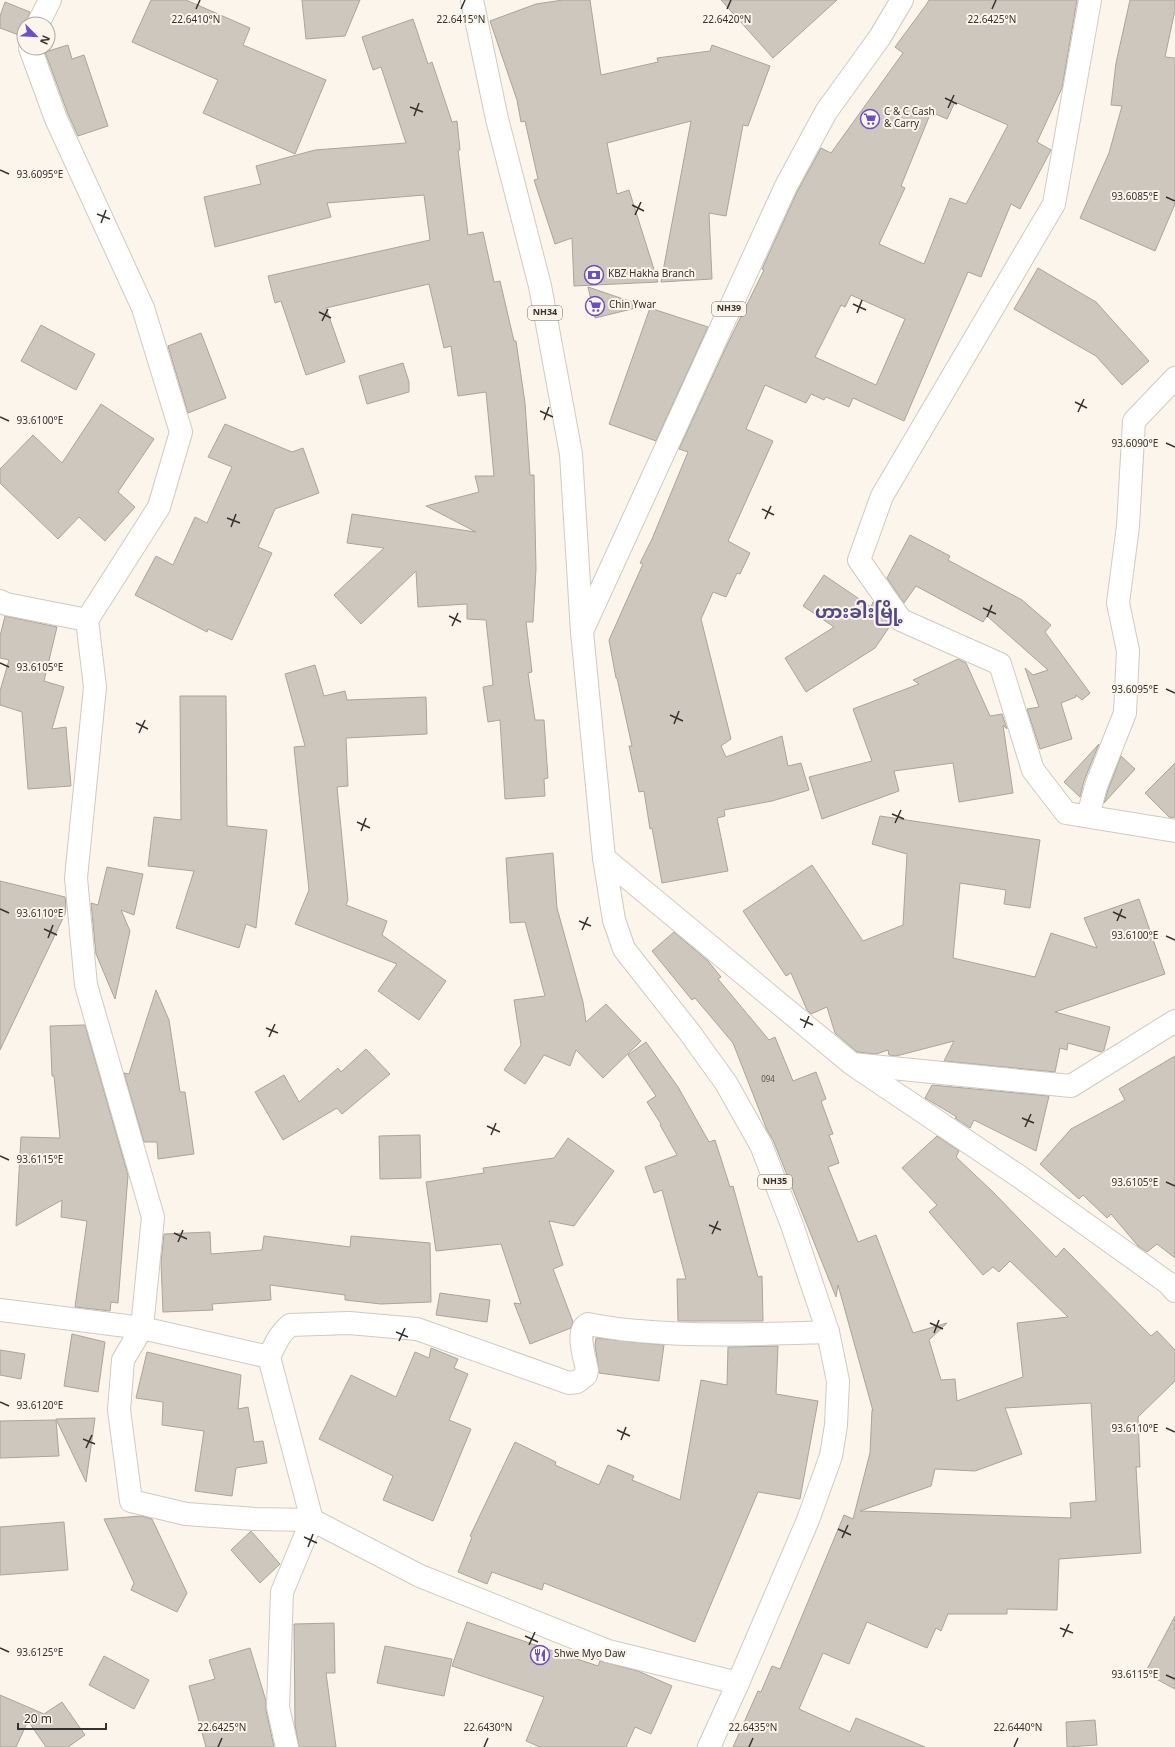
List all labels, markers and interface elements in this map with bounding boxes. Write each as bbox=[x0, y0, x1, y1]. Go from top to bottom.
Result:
text: 22.6410°N bbox=[172, 10, 220, 32]
text: 22.6415°N bbox=[437, 10, 485, 32]
text: 22.6420°N bbox=[703, 10, 751, 32]
text: 22.6425°N bbox=[968, 10, 1016, 32]
north arrow bbox=[16, 16, 56, 56]
text: N bbox=[31, 31, 57, 49]
place label: C & C Cash & Carry bbox=[884, 102, 935, 136]
supermarket icon: C & C Cash & Carry bbox=[859, 108, 881, 130]
text: 93.6095°E bbox=[17, 165, 63, 187]
text: 93.6085°E bbox=[1112, 187, 1158, 209]
bank icon: KBZ Hakha Branch bbox=[583, 264, 605, 286]
place label: KBZ Hakha Branch bbox=[608, 264, 695, 286]
supermarket icon: Chin Ywar bbox=[584, 295, 606, 317]
place label: Chin Ywar bbox=[609, 295, 656, 317]
road number: NH39 bbox=[712, 302, 746, 316]
road number: NH34 bbox=[528, 306, 562, 320]
text: 93.6100°E bbox=[17, 411, 63, 433]
text: 93.6090°E bbox=[1112, 434, 1158, 456]
district label: ဟားခါးမြို့ bbox=[815, 594, 903, 633]
text: 93.6105°E bbox=[17, 658, 63, 680]
text: 93.6095°E bbox=[1112, 680, 1158, 702]
text: 93.6110°E bbox=[17, 904, 63, 926]
text: 93.6100°E bbox=[1112, 926, 1158, 948]
house number: 094 bbox=[761, 1071, 775, 1089]
text: 93.6115°E bbox=[17, 1150, 63, 1172]
text: 93.6105°E bbox=[1112, 1173, 1158, 1195]
road number: NH35 bbox=[758, 1175, 792, 1189]
text: 93.6120°E bbox=[17, 1396, 63, 1418]
text: 93.6110°E bbox=[1112, 1419, 1158, 1441]
text: 93.6125°E bbox=[17, 1643, 63, 1665]
restaurant icon: Shwe Myo Daw bbox=[529, 1644, 551, 1666]
place label: Shwe Myo Daw bbox=[554, 1644, 625, 1666]
text: 93.6115°E bbox=[1112, 1665, 1158, 1687]
scale bar bbox=[18, 1705, 106, 1731]
text: 20 m bbox=[24, 1707, 52, 1733]
text: 22.6425°N bbox=[198, 1718, 246, 1740]
text: 22.6430°N bbox=[464, 1718, 512, 1740]
text: 22.6435°N bbox=[729, 1718, 777, 1740]
text: 22.6440°N bbox=[994, 1718, 1042, 1740]

